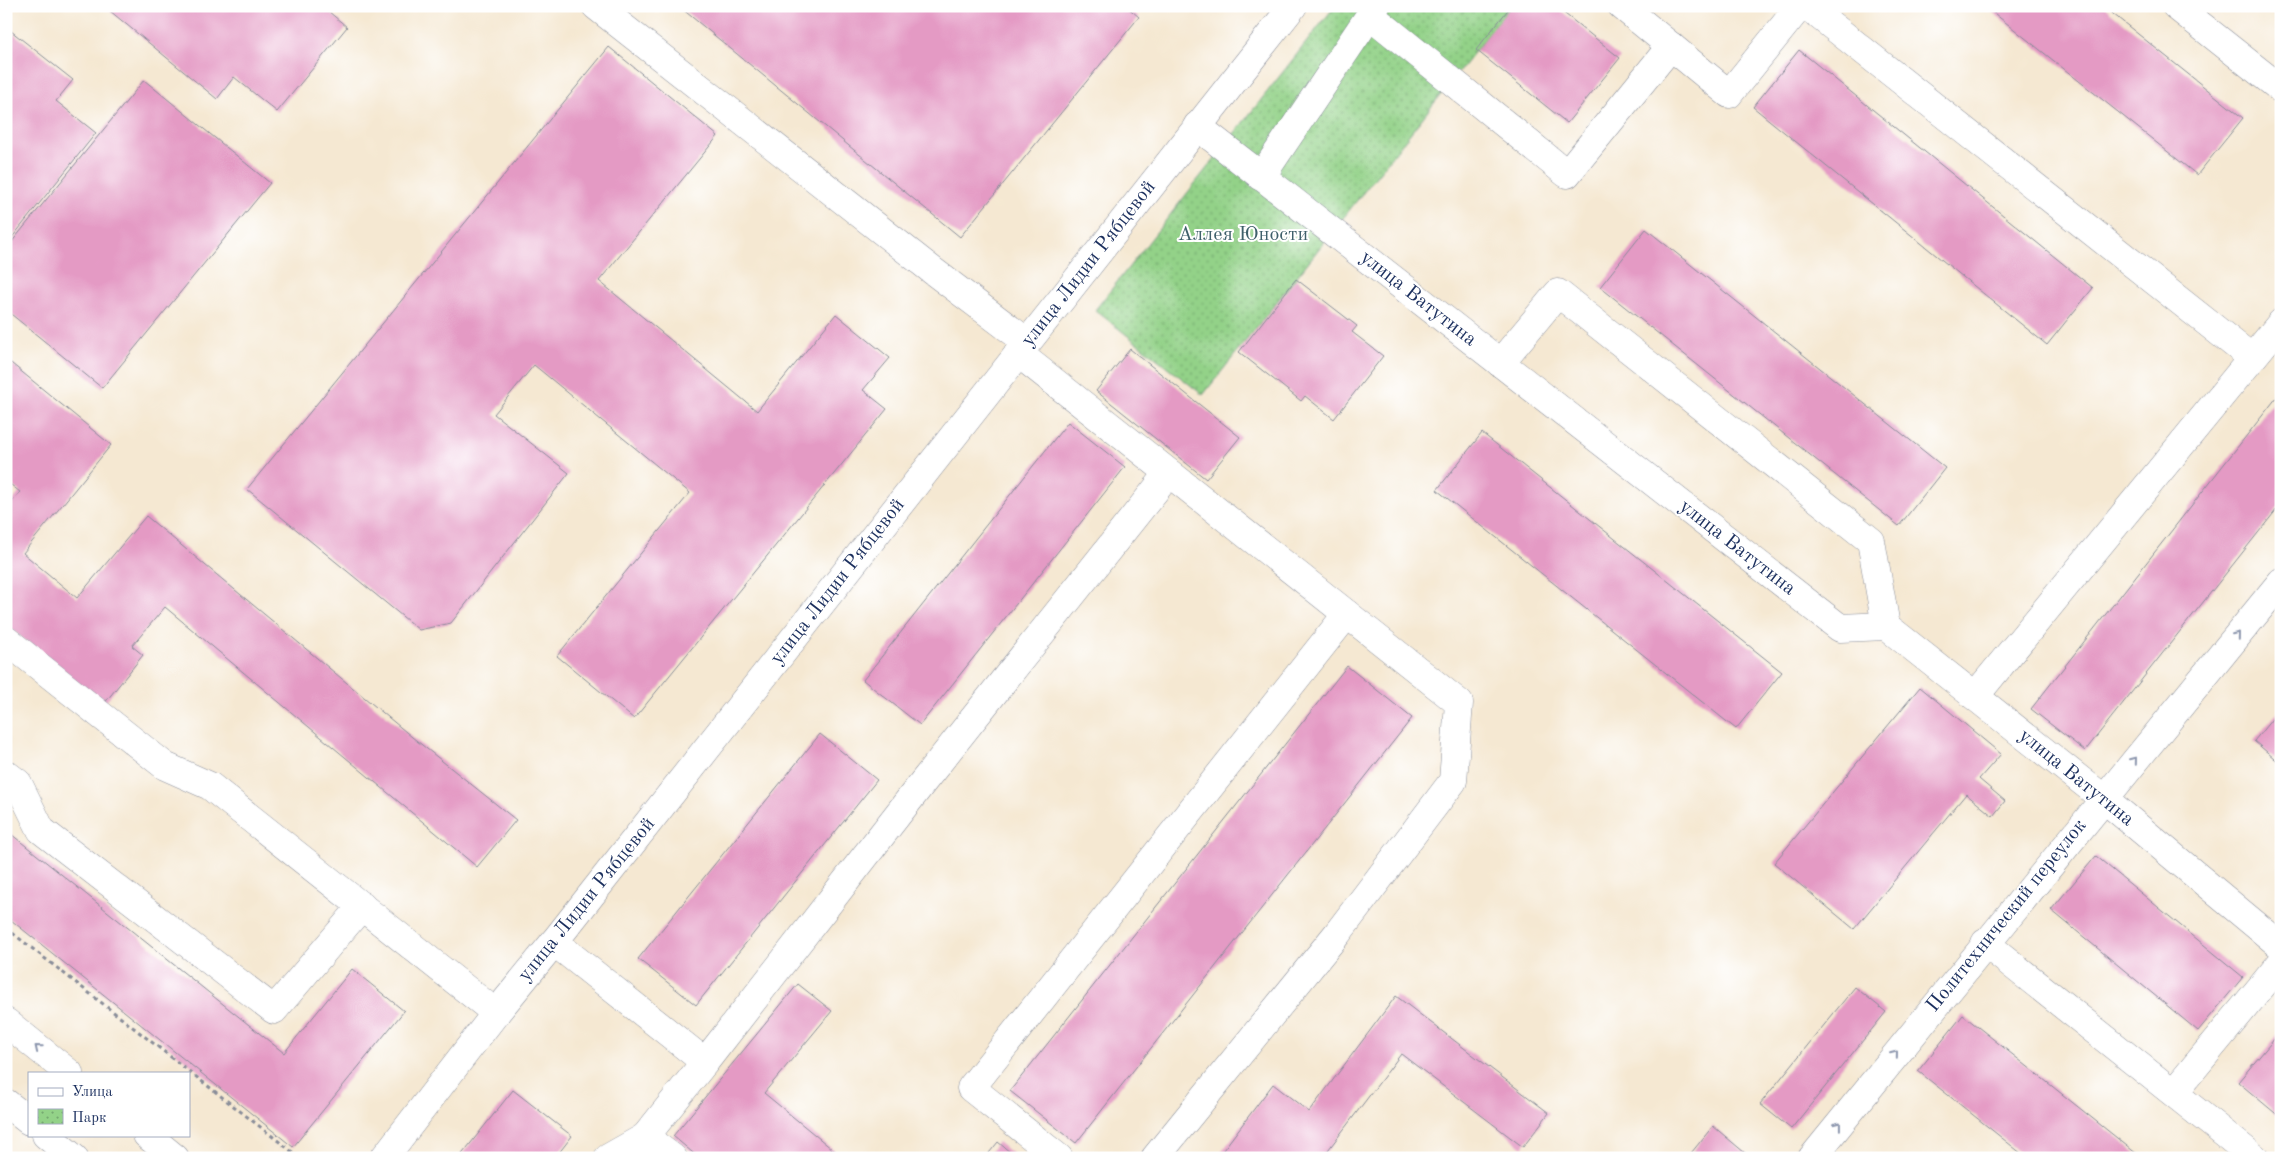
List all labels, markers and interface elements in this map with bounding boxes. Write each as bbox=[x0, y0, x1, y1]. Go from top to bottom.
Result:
street label: улица Лидии Рябцевой bbox=[1018, 177, 1160, 351]
park label: Аллея Юности bbox=[1178, 225, 1308, 245]
street label: улица Ватутина bbox=[1356, 248, 1480, 351]
street label: улица Лидии Рябцевой bbox=[767, 495, 909, 669]
street label: улица Ватутина bbox=[1675, 497, 1799, 600]
one-way arrow bbox=[2232, 632, 2240, 641]
street label: улица Ватутина bbox=[2015, 726, 2137, 830]
one-way arrow bbox=[2128, 757, 2137, 766]
street label: улица Лидии Рябцевой bbox=[515, 814, 659, 986]
street label: Политехнический переулок bbox=[1923, 816, 2091, 1016]
one-way arrow bbox=[34, 1044, 43, 1053]
one-way arrow bbox=[1889, 1051, 1897, 1060]
legend bbox=[28, 1072, 190, 1136]
text: Улица bbox=[72, 1085, 113, 1100]
text: Парк bbox=[72, 1111, 107, 1126]
one-way arrow bbox=[1832, 1122, 1840, 1131]

